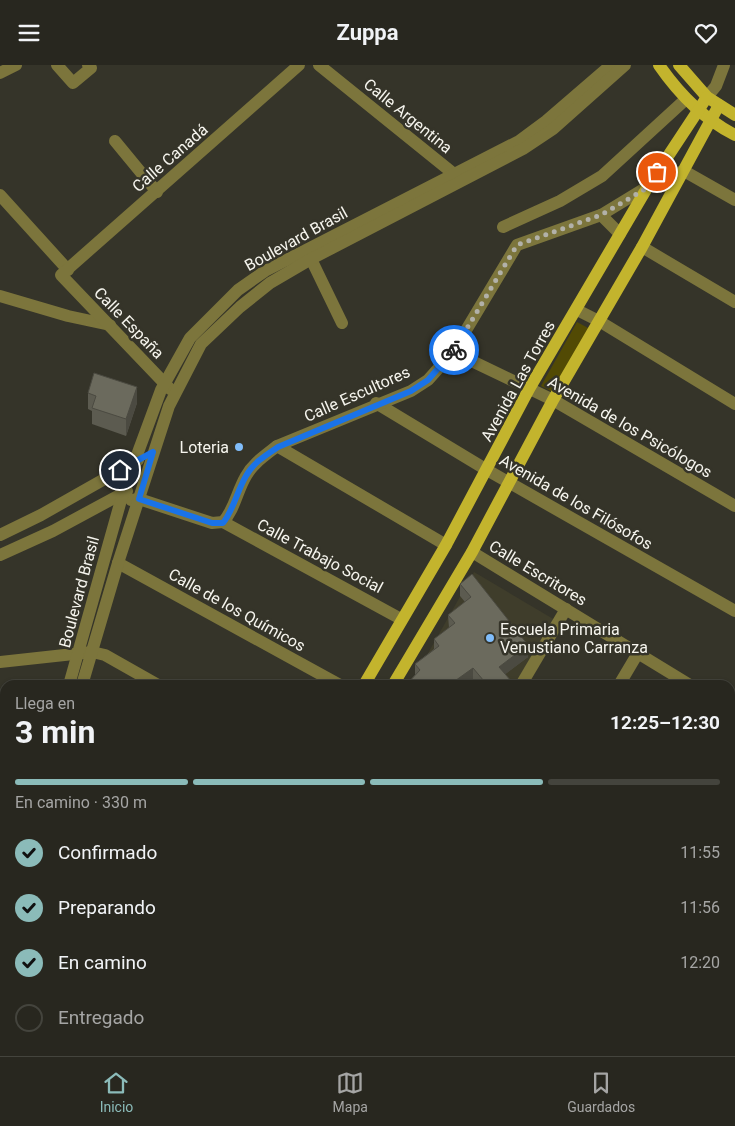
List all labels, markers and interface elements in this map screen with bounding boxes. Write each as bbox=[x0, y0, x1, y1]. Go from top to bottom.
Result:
icon: menu bbox=[15, 19, 43, 47]
icon: heart bbox=[692, 19, 720, 47]
text: Zuppa bbox=[337, 20, 399, 45]
street label: Calle Argentina bbox=[360, 75, 456, 157]
street label: Calle Canadá bbox=[128, 120, 212, 196]
pin bbox=[636, 151, 678, 193]
icon: bag bbox=[643, 158, 671, 186]
street label: Boulevard Brasil bbox=[241, 203, 351, 275]
street label: Calle España bbox=[90, 283, 168, 363]
street label: Avenida Las Torres bbox=[477, 317, 559, 445]
courier bbox=[429, 325, 479, 375]
icon: bike bbox=[440, 336, 468, 364]
street label: Calle Escultores bbox=[301, 362, 413, 426]
street label: Avenida de los Psicólogos bbox=[545, 372, 715, 482]
place label: Loteria bbox=[180, 438, 229, 457]
marker: Loteria bbox=[233, 441, 245, 453]
pin bbox=[99, 449, 141, 491]
street label: Avenida de los Filósofos bbox=[496, 450, 656, 554]
icon: home bbox=[106, 456, 134, 484]
street label: Calle Trabajo Social bbox=[254, 515, 386, 597]
street label: Boulevard Brasil bbox=[55, 534, 103, 650]
street label: Calle Escritores bbox=[486, 536, 590, 610]
street label: Calle de los Químicos bbox=[165, 564, 309, 656]
place label: Escuela Primaria Venustiano Carranza bbox=[500, 620, 648, 657]
marker: Escuela Primaria Venustiano Carranza bbox=[484, 632, 496, 644]
text: Llega en bbox=[15, 694, 75, 713]
text: 12:25–12:30 bbox=[610, 711, 720, 734]
text: 3 min bbox=[15, 713, 95, 751]
text: En camino · 330 m bbox=[15, 793, 147, 812]
icon: check bbox=[15, 839, 43, 867]
text: Confirmado bbox=[58, 841, 157, 864]
text: 11:55 bbox=[680, 843, 720, 862]
icon: check bbox=[15, 894, 43, 922]
text: Preparando bbox=[58, 896, 156, 919]
text: 11:56 bbox=[680, 898, 720, 917]
icon: check bbox=[15, 949, 43, 977]
text: En camino bbox=[58, 951, 147, 974]
text: 12:20 bbox=[680, 953, 720, 972]
text: Entregado bbox=[58, 1006, 144, 1029]
tab: Inicio bbox=[100, 1069, 133, 1115]
tab: Mapa bbox=[333, 1069, 368, 1115]
tab: Guardados bbox=[567, 1069, 635, 1115]

